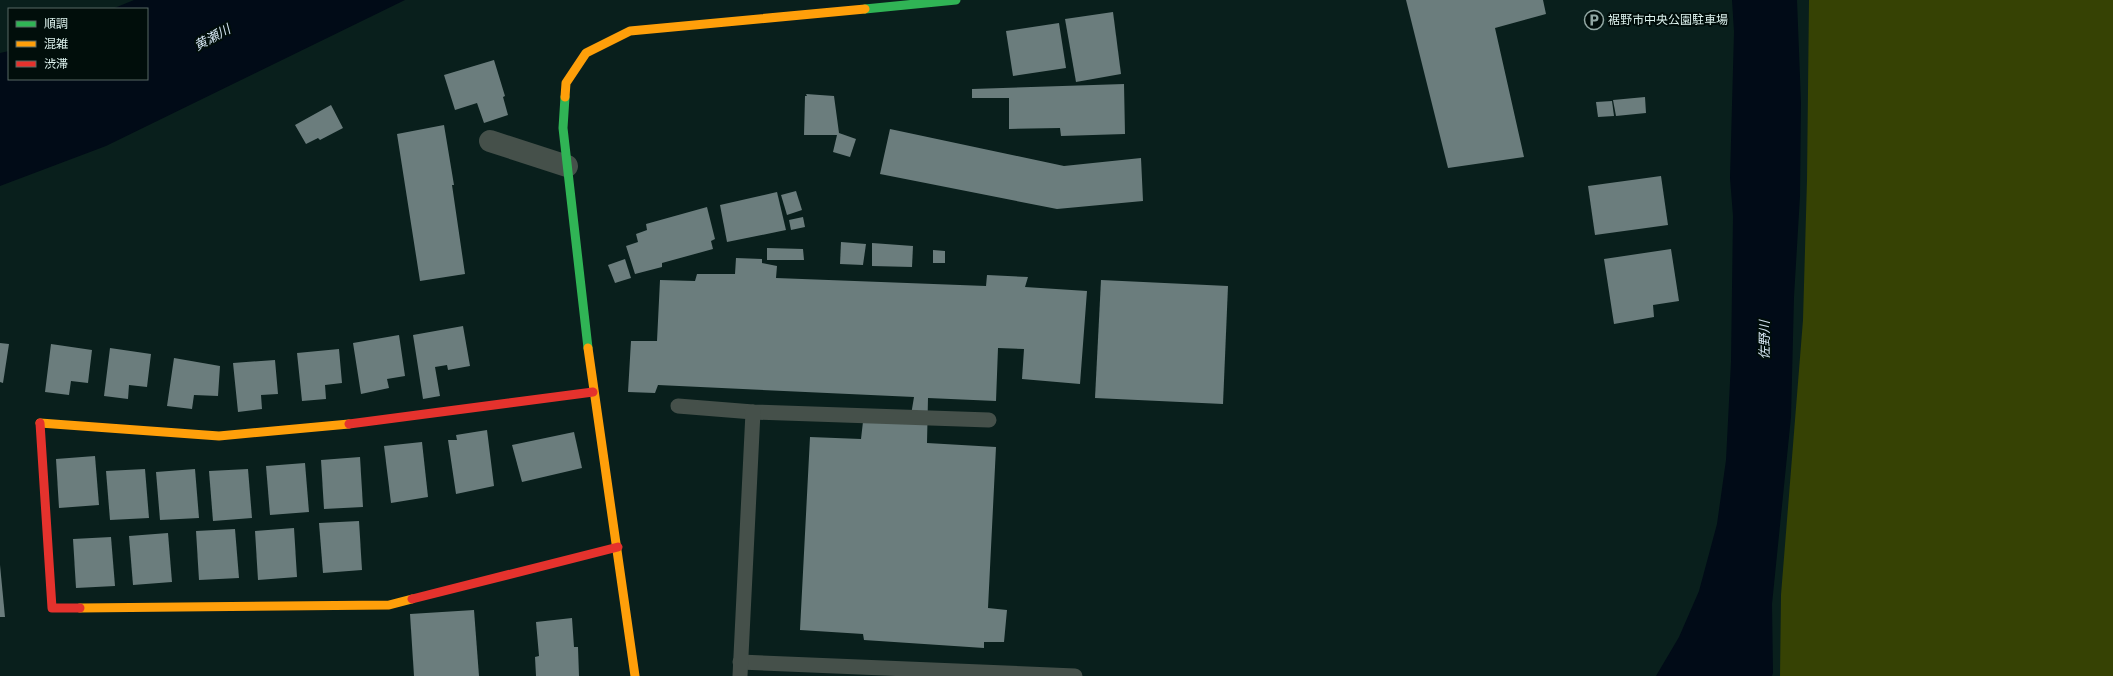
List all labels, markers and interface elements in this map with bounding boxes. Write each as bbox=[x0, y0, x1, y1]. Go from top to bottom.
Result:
legend bbox=[8, 8, 148, 80]
parking icon: 裾野市中央公園駐車場 bbox=[1583, 9, 1605, 31]
place label: 裾野市中央公園駐車場 bbox=[1608, 13, 1728, 27]
text: 順調 bbox=[44, 17, 68, 31]
water label: 黄瀬川 bbox=[192, 20, 235, 53]
text: 混雑 bbox=[44, 37, 68, 51]
text: 渋滞 bbox=[44, 57, 68, 71]
water label: 佐野川 bbox=[1757, 319, 1772, 360]

